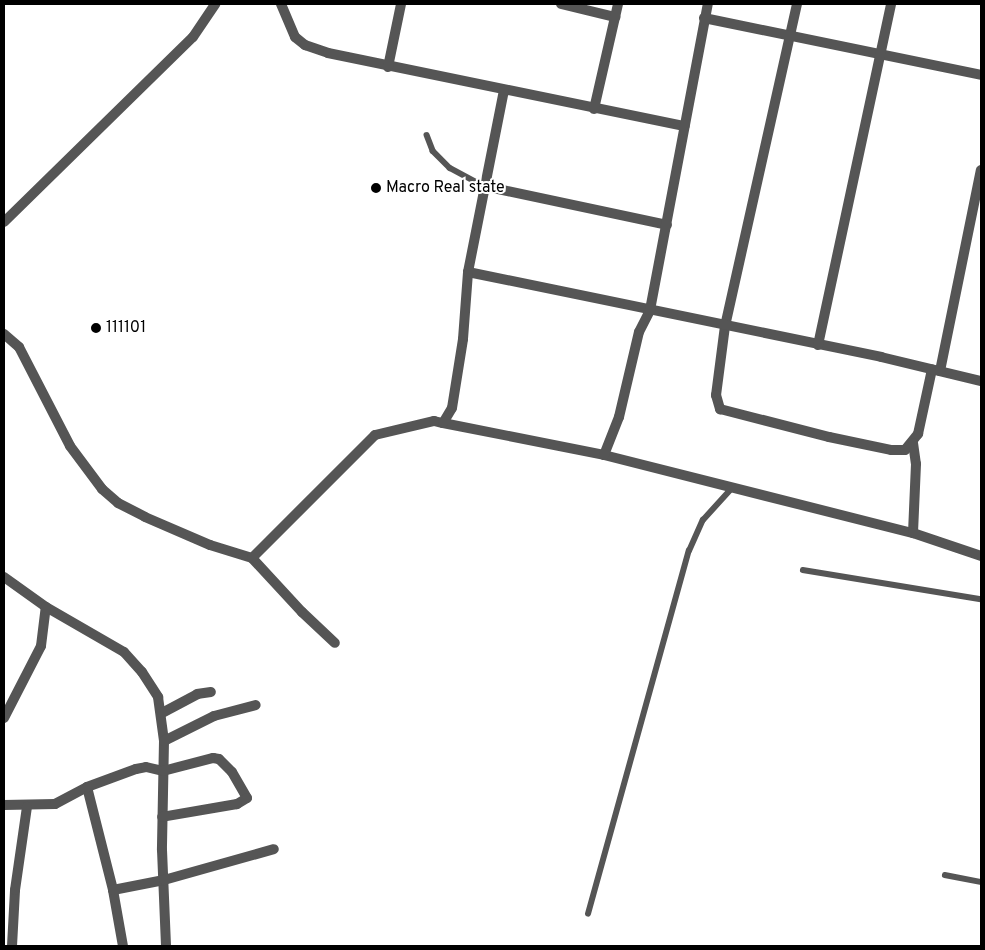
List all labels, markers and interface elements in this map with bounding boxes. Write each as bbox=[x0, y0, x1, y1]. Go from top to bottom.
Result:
place label: Macro Real state bbox=[386, 178, 505, 198]
marker: Macro Real state bbox=[370, 182, 382, 194]
place label: 111101 bbox=[106, 318, 146, 338]
marker: 111101 bbox=[90, 322, 102, 334]

